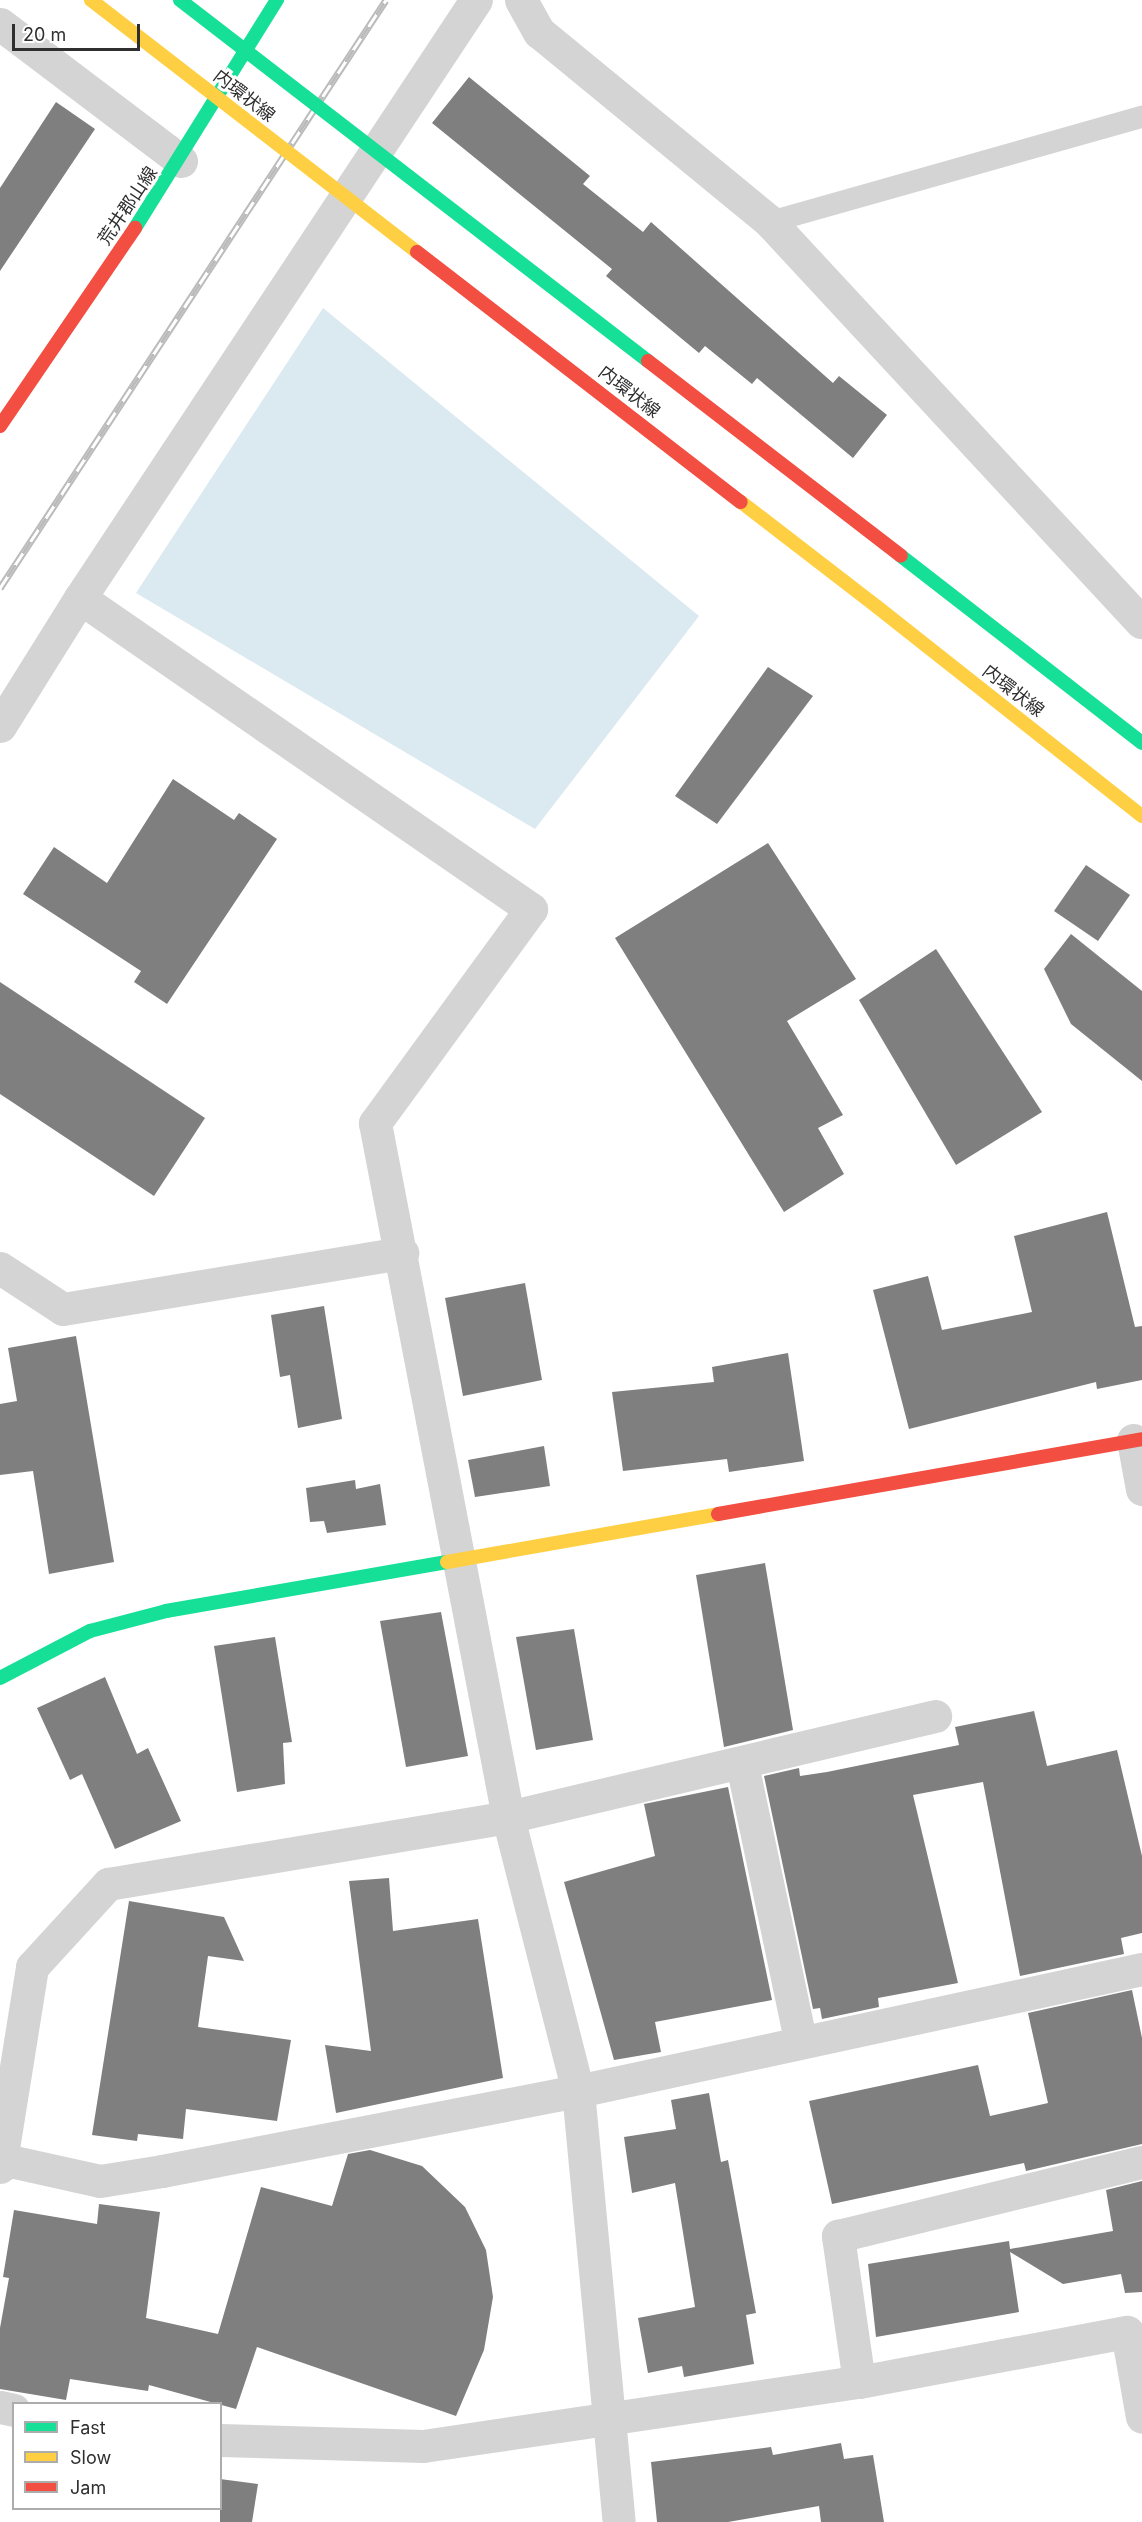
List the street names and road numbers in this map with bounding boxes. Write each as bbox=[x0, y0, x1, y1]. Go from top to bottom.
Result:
street label: 内環状線 bbox=[209, 65, 279, 127]
street label: 荒井郡山線 bbox=[94, 163, 162, 249]
street label: 内環状線 bbox=[594, 361, 664, 423]
street label: 内環状線 bbox=[978, 660, 1048, 722]

